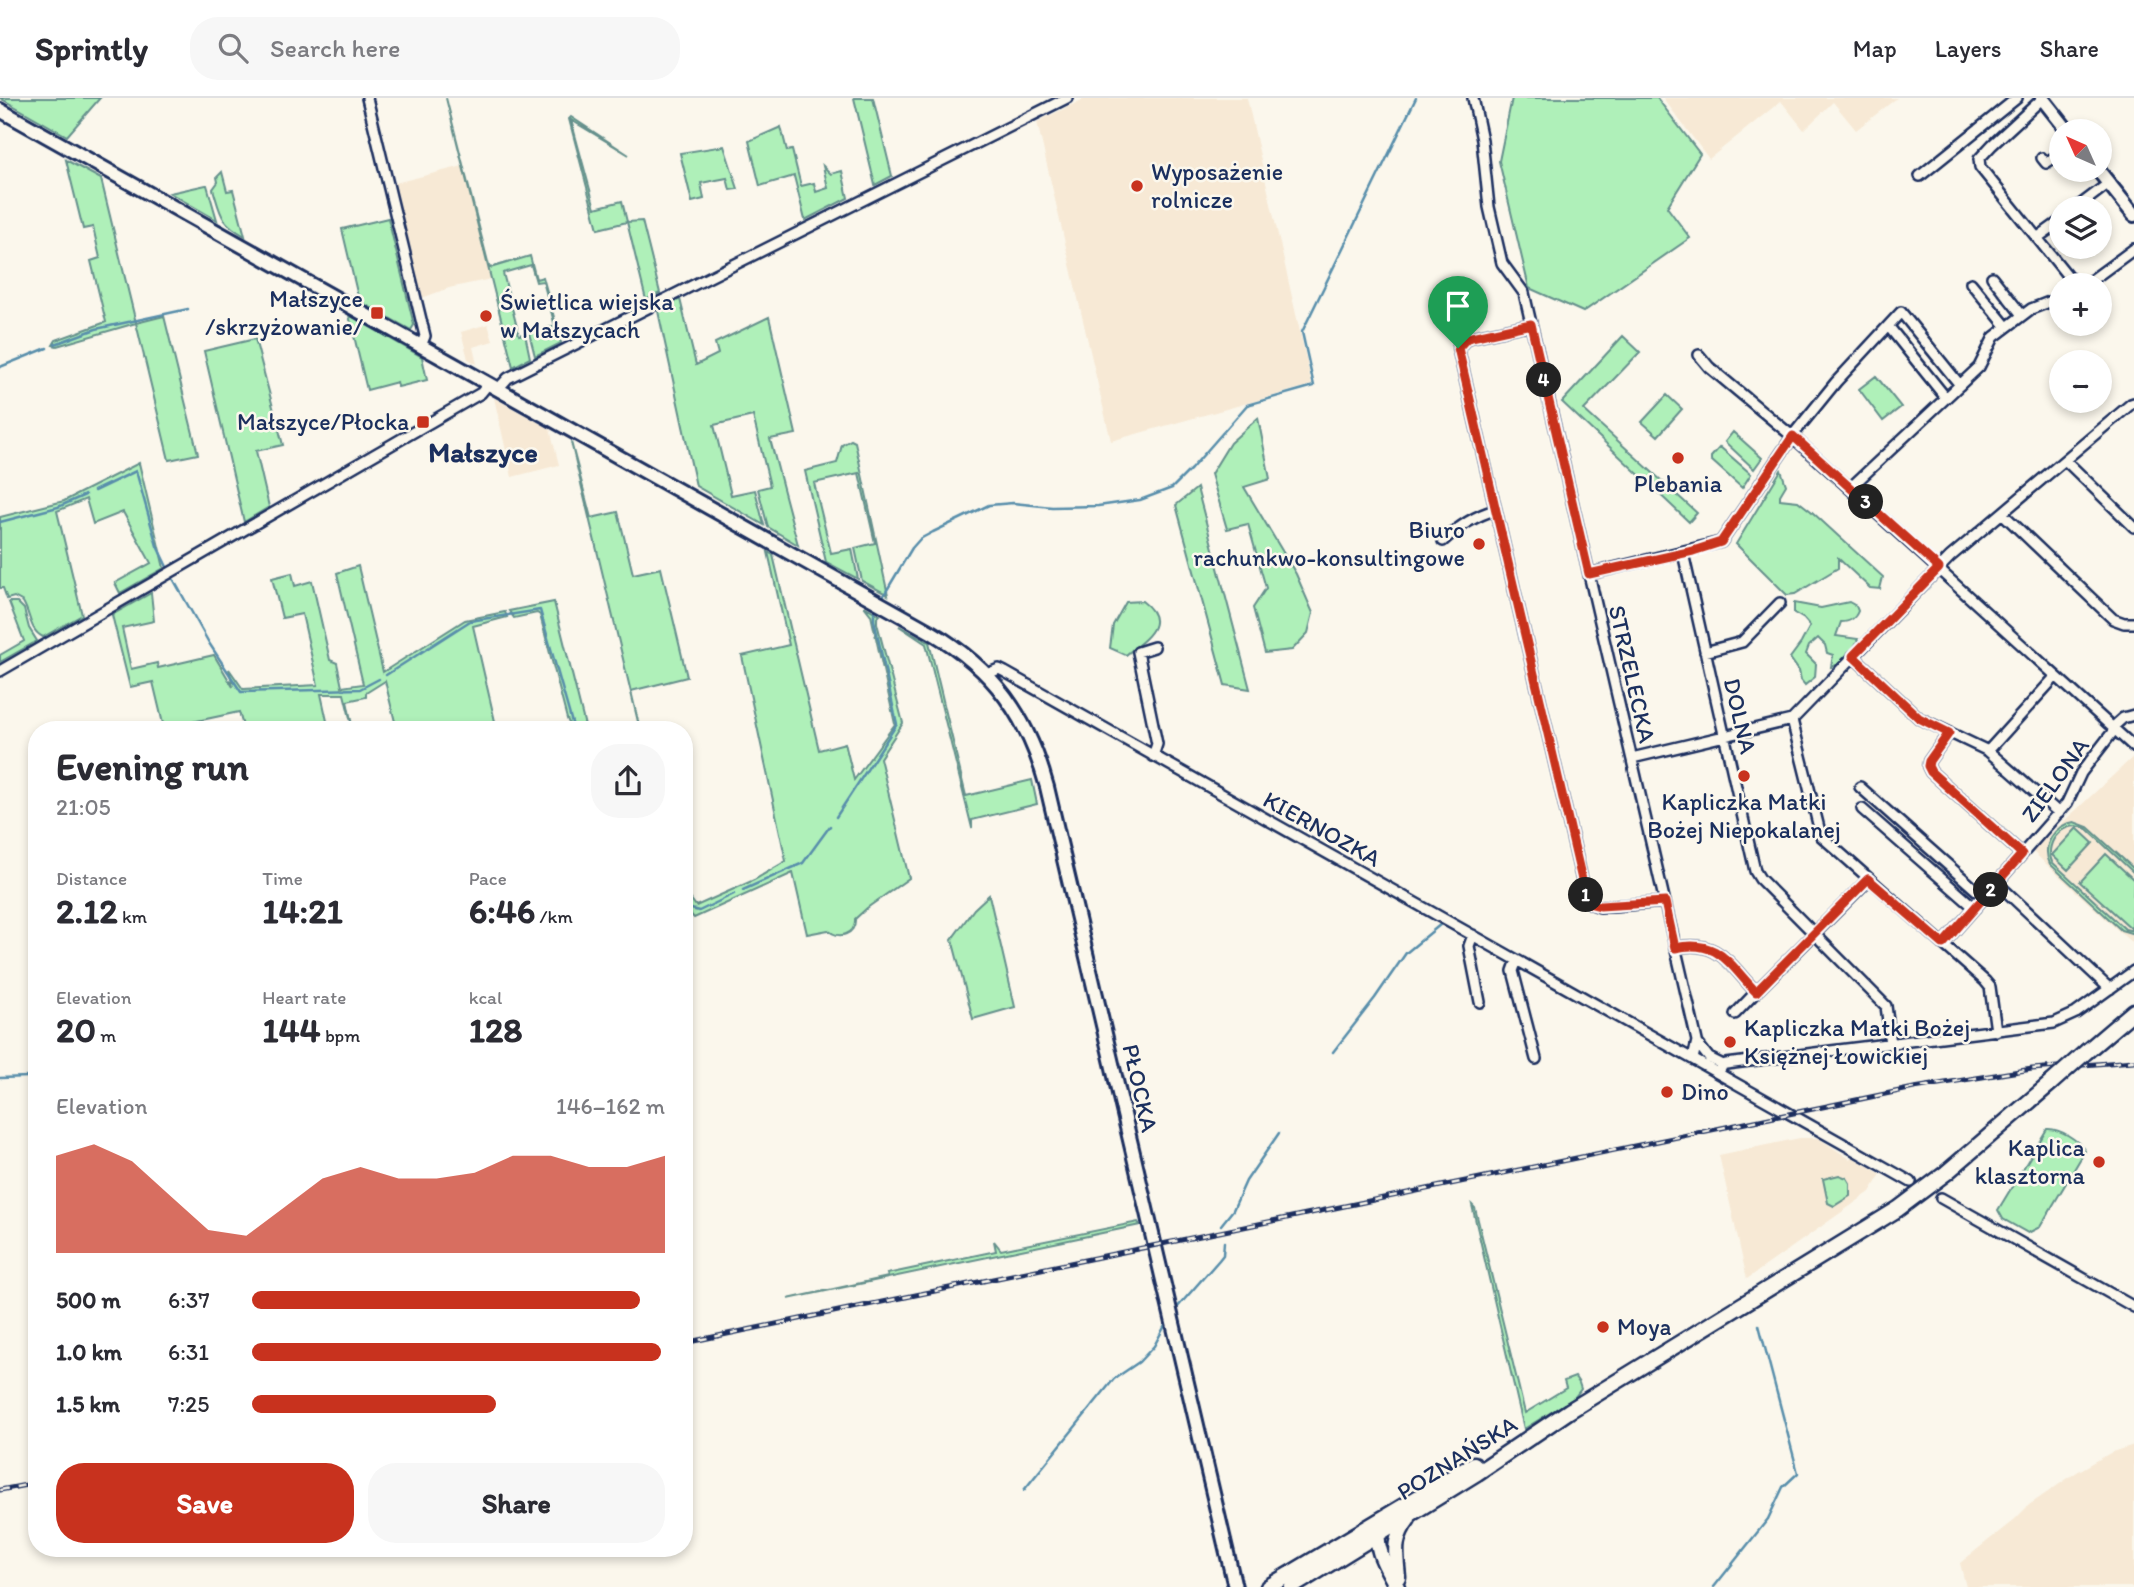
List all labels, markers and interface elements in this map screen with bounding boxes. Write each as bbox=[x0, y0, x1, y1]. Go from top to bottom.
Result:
search box bbox=[190, 17, 680, 80]
text: Sprintly bbox=[35, 29, 148, 68]
icon: search bbox=[214, 29, 252, 67]
text: Search here bbox=[270, 32, 400, 64]
text: Map bbox=[1853, 34, 1897, 63]
text: Layers bbox=[1935, 34, 2002, 63]
text: Share bbox=[2040, 34, 2099, 63]
north arrow bbox=[2049, 119, 2112, 182]
map controls bbox=[2049, 119, 2112, 413]
place label: Wyposażenie rolnicze bbox=[1151, 157, 1283, 214]
marker: Wyposażenie rolnicze bbox=[1129, 178, 1145, 194]
button: layers bbox=[2049, 196, 2112, 259]
button: + bbox=[2049, 273, 2112, 336]
pin bbox=[1428, 276, 1488, 348]
place label: Małszyce /skrzyżowanie/ bbox=[205, 284, 363, 341]
place label: Świetlica wiejska w Małszycach bbox=[500, 287, 674, 344]
icon: arrive bbox=[1439, 287, 1477, 325]
marker: Małszyce /skrzyżowanie/ bbox=[369, 305, 385, 321]
marker: Świetlica wiejska w Małszycach bbox=[478, 308, 494, 324]
button: − bbox=[2049, 350, 2112, 413]
pin: 4 bbox=[1526, 362, 1562, 398]
text: 4 bbox=[1538, 368, 1549, 391]
place label: Małszyce/Płocka bbox=[237, 407, 409, 436]
marker: Małszyce/Płocka bbox=[415, 414, 431, 430]
district label: Małszyce bbox=[428, 435, 538, 469]
marker: Plebania bbox=[1670, 450, 1686, 466]
place label: Plebania bbox=[1634, 469, 1723, 498]
pin: 3 bbox=[1848, 484, 1884, 520]
text: 3 bbox=[1860, 490, 1871, 513]
place label: Biuro rachunkwo-konsultingowe bbox=[1193, 515, 1465, 572]
marker: Biuro rachunkwo-konsultingowe bbox=[1471, 536, 1487, 552]
street label: STRZELECKA bbox=[1603, 602, 1662, 746]
street label: DOLNA bbox=[1718, 675, 1763, 757]
street label: ZIELONA bbox=[2014, 732, 2095, 827]
text: Evening run bbox=[56, 744, 249, 790]
button: share bbox=[591, 744, 665, 818]
marker: Kapliczka Matki Bożej Niepokalanej bbox=[1736, 768, 1752, 784]
street label: KIERNOZKA bbox=[1258, 784, 1386, 873]
place label: Kapliczka Matki Bożej Niepokalanej bbox=[1647, 787, 1841, 844]
text: 21:05 bbox=[56, 793, 111, 821]
text: Distance bbox=[56, 867, 127, 890]
text: Time bbox=[262, 867, 303, 890]
text: Pace bbox=[469, 867, 507, 890]
pin: 2 bbox=[1974, 872, 2008, 908]
pin: 1 bbox=[1568, 878, 1604, 912]
text: 2 bbox=[1986, 878, 1996, 901]
text: 1 bbox=[1581, 883, 1590, 906]
text: 2.12 bbox=[56, 890, 118, 932]
text: 14:21 bbox=[262, 890, 343, 932]
text: 6:46 bbox=[469, 890, 535, 932]
text: km bbox=[118, 905, 147, 928]
text: /km bbox=[535, 905, 573, 928]
text: Elevation bbox=[56, 986, 132, 1009]
text: Heart rate bbox=[262, 986, 346, 1009]
text: kcal bbox=[469, 986, 502, 1009]
text: 20 bbox=[56, 1009, 96, 1051]
text: 144 bbox=[262, 1009, 321, 1051]
text: 128 bbox=[469, 1009, 523, 1051]
place label: Kapliczka Matki Bożej Księżnej Łowickiej bbox=[1744, 1013, 1970, 1070]
text: m bbox=[96, 1024, 116, 1047]
text: bpm bbox=[321, 1024, 360, 1047]
marker: Kapliczka Matki Bożej Księżnej Łowickiej bbox=[1722, 1034, 1738, 1050]
street label: PŁOCKA bbox=[1116, 1041, 1165, 1135]
place label: Dino bbox=[1681, 1077, 1729, 1106]
marker: Dino bbox=[1659, 1084, 1675, 1100]
text: Elevation bbox=[56, 1092, 147, 1120]
text: 146–162 m bbox=[556, 1092, 665, 1120]
place label: Kaplica klasztorna bbox=[1975, 1133, 2086, 1190]
marker: Kaplica klasztorna bbox=[2091, 1154, 2107, 1170]
text: 500 m bbox=[56, 1286, 121, 1314]
text: 6:37 bbox=[168, 1286, 210, 1314]
place label: Moya bbox=[1617, 1312, 1671, 1341]
marker: Moya bbox=[1595, 1319, 1611, 1335]
text: 1.0 km bbox=[56, 1338, 122, 1366]
text: 6:31 bbox=[168, 1338, 209, 1366]
text: 1.5 km bbox=[56, 1390, 120, 1418]
text: 7:25 bbox=[168, 1390, 209, 1418]
street label: POZNAŃSKA bbox=[1391, 1409, 1522, 1506]
button: Save bbox=[56, 1463, 354, 1543]
button: Share bbox=[368, 1463, 665, 1543]

